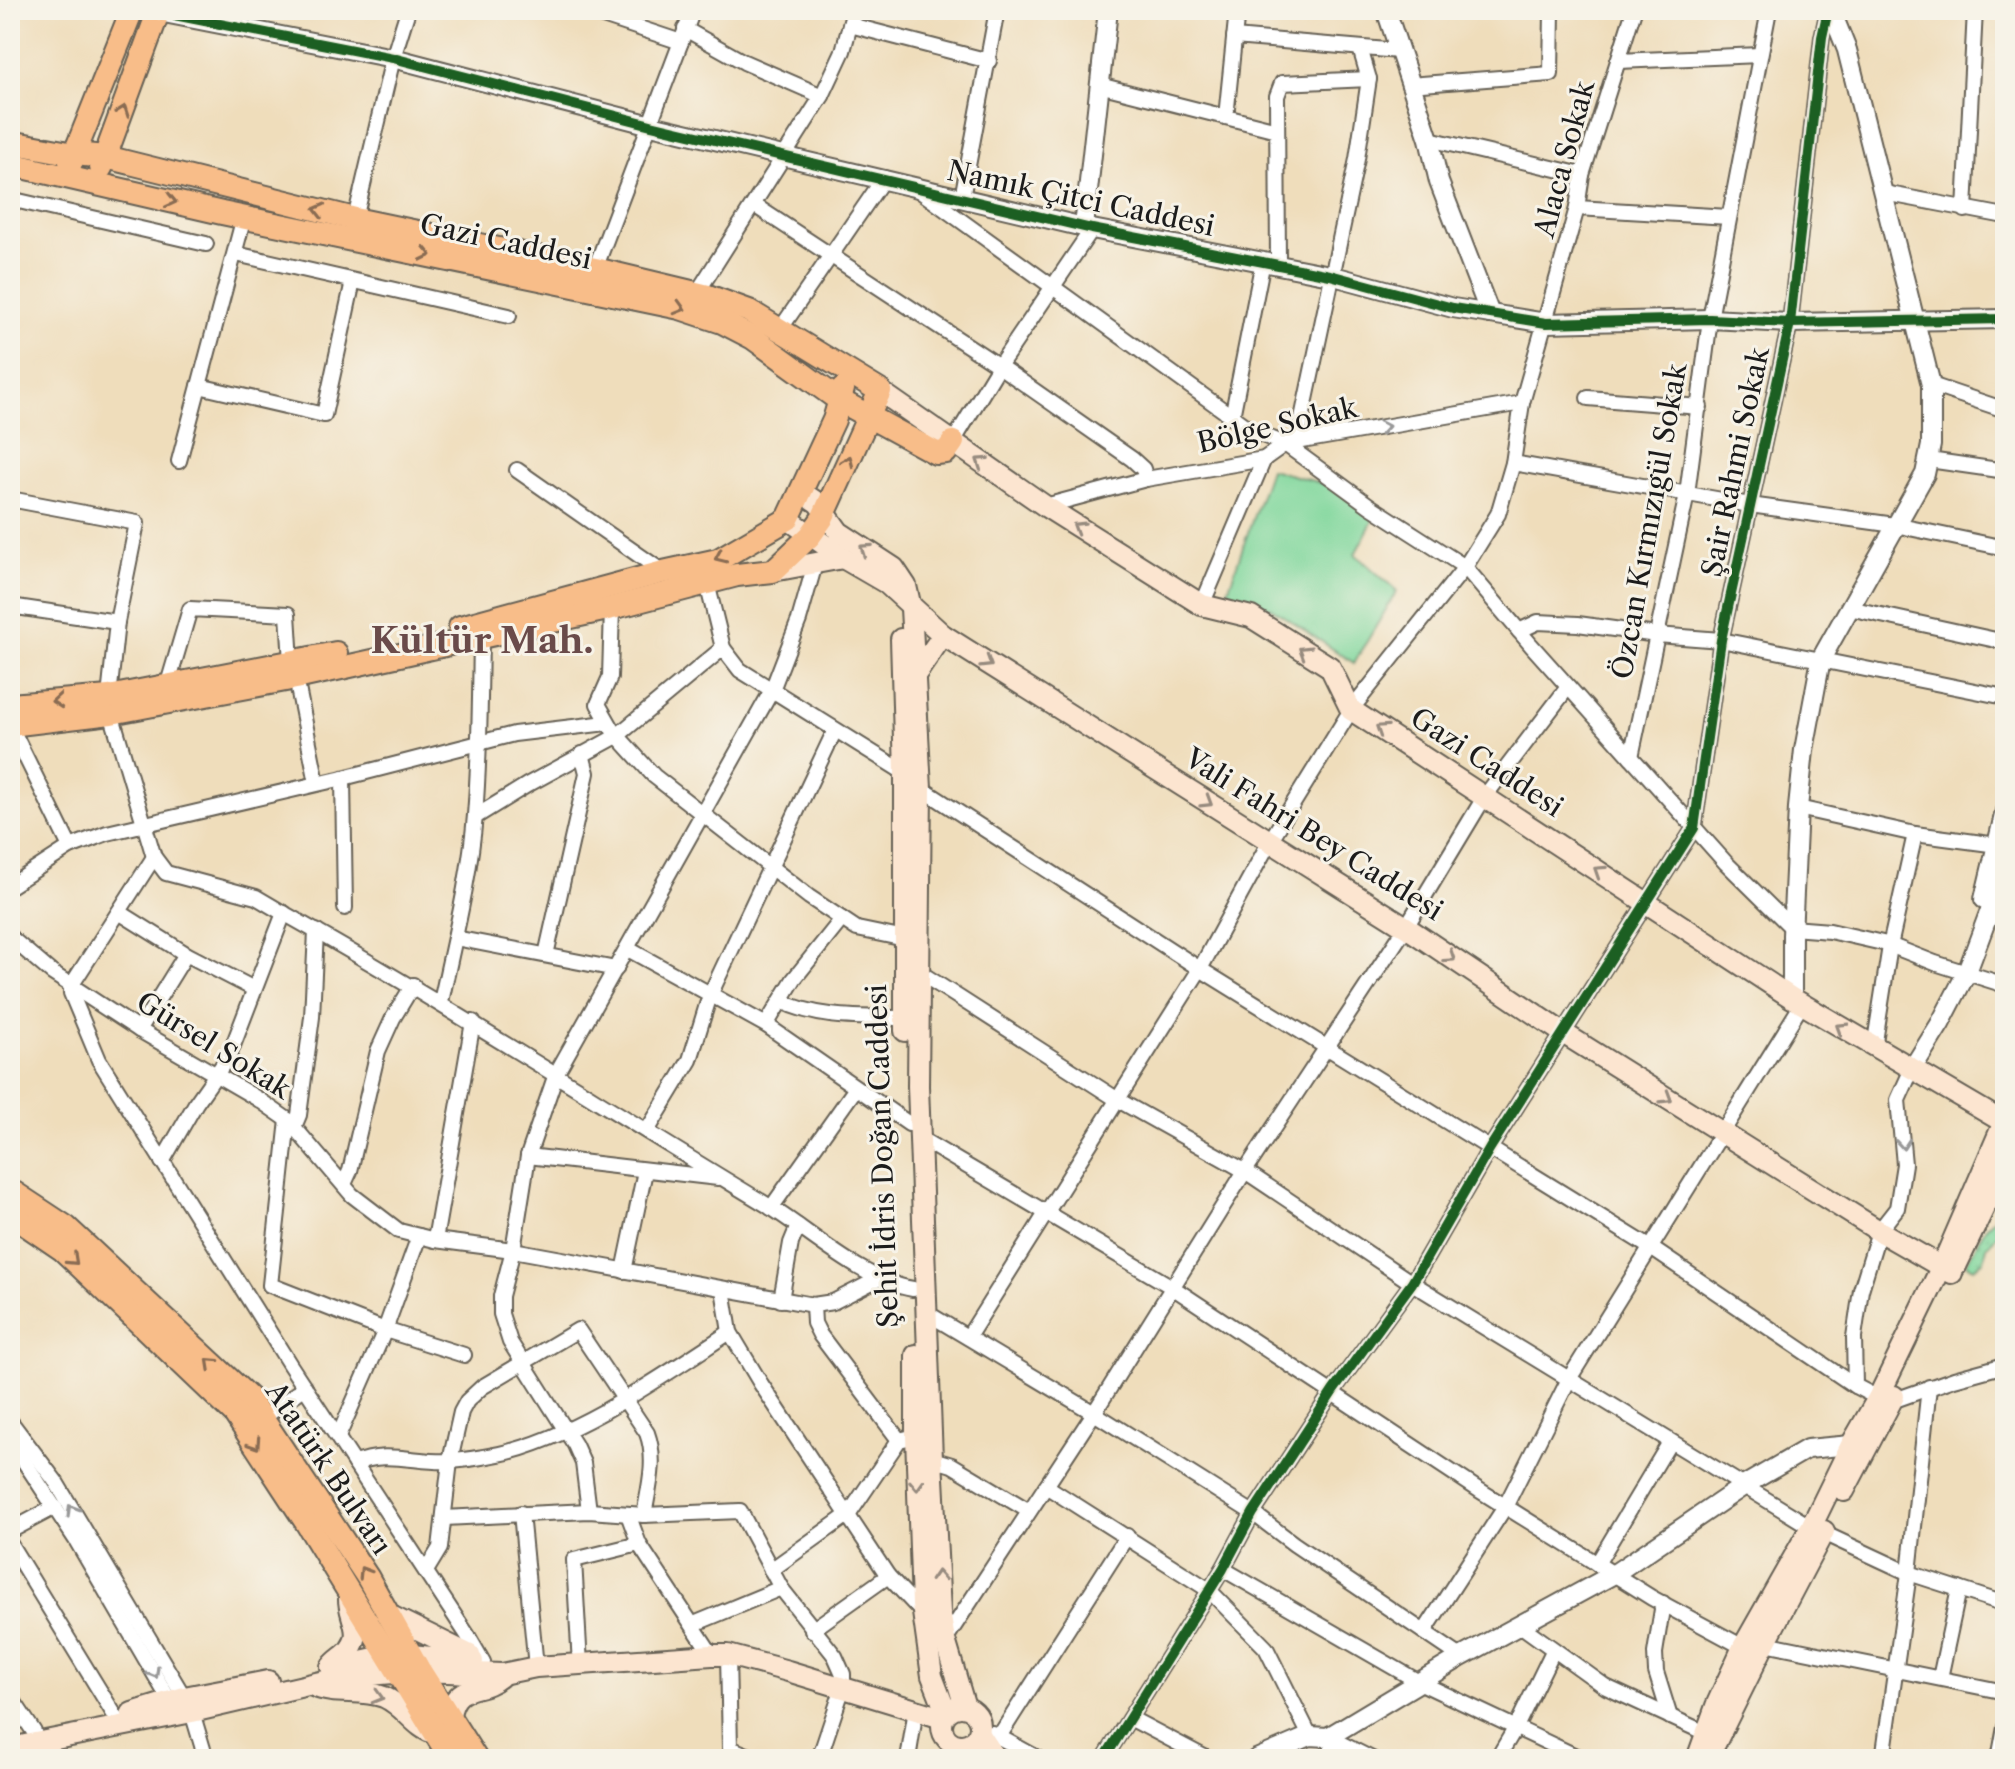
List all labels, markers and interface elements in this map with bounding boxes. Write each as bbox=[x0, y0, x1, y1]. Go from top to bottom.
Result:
street label: Alaca Sokak bbox=[1526, 75, 1602, 242]
one-way arrow bbox=[113, 105, 129, 119]
street label: Namık Çitci Caddesi bbox=[944, 153, 1218, 243]
one-way arrow bbox=[164, 192, 178, 209]
one-way arrow bbox=[313, 203, 326, 220]
street label: Gazi Caddesi bbox=[417, 206, 595, 276]
one-way arrow bbox=[419, 245, 433, 262]
one-way arrow bbox=[673, 299, 687, 316]
street label: Şair Rahmi Sokak bbox=[1694, 342, 1776, 580]
street label: Özcan Kırmızıgül Sokak bbox=[1605, 359, 1694, 681]
street label: Bölge Sokak bbox=[1194, 390, 1362, 460]
one-way arrow bbox=[1377, 420, 1391, 437]
one-way arrow bbox=[838, 455, 854, 470]
one-way arrow bbox=[976, 457, 990, 472]
one-way arrow bbox=[1073, 521, 1087, 536]
one-way arrow bbox=[860, 544, 874, 559]
one-way arrow bbox=[714, 547, 729, 563]
district label: Kültür Mah. bbox=[371, 618, 593, 662]
one-way arrow bbox=[1299, 645, 1313, 660]
one-way arrow bbox=[978, 653, 993, 668]
one-way arrow bbox=[50, 692, 63, 709]
street label: Gazi Caddesi bbox=[1405, 700, 1569, 824]
one-way arrow bbox=[1375, 724, 1390, 739]
street label: Vali Fahri Bey Caddesi bbox=[1178, 740, 1449, 927]
one-way arrow bbox=[1198, 792, 1213, 807]
one-way arrow bbox=[1593, 866, 1608, 881]
one-way arrow bbox=[1441, 947, 1455, 962]
street label: Gürsel Sokak bbox=[131, 984, 299, 1107]
street label: Şehit İdris Doğan Caddesi bbox=[859, 984, 905, 1328]
one-way arrow bbox=[1835, 1022, 1849, 1037]
one-way arrow bbox=[1659, 1089, 1673, 1104]
one-way arrow bbox=[1894, 1138, 1911, 1151]
one-way arrow bbox=[64, 1251, 78, 1265]
one-way arrow bbox=[206, 1358, 221, 1372]
street label: Atatürk Bulvarı bbox=[258, 1374, 399, 1561]
one-way arrow bbox=[245, 1436, 260, 1450]
one-way arrow bbox=[909, 1479, 926, 1492]
one-way arrow bbox=[67, 1504, 82, 1519]
one-way arrow bbox=[358, 1566, 373, 1581]
one-way arrow bbox=[930, 1569, 947, 1582]
one-way arrow bbox=[144, 1664, 160, 1679]
one-way arrow bbox=[371, 1688, 384, 1704]

